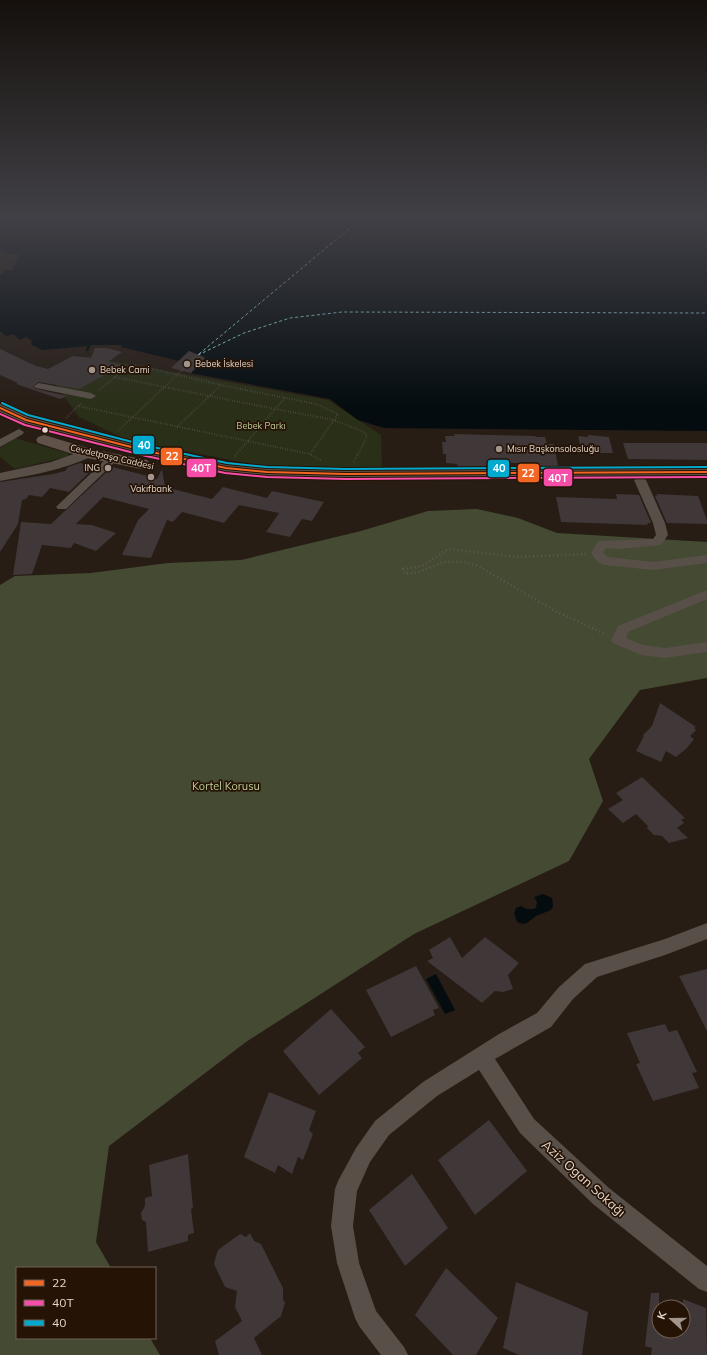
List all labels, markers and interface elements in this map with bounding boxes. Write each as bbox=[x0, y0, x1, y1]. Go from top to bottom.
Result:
place label: Bebek İskelesi bbox=[195, 358, 253, 369]
marker: Bebek İskelesi bbox=[182, 359, 192, 369]
place label: Bebek Cami bbox=[100, 364, 150, 375]
marker: Bebek Cami bbox=[87, 365, 97, 375]
park label: Bebek Parkı bbox=[236, 420, 286, 431]
unlabelled marker bbox=[40, 425, 50, 435]
line badge: 40 bbox=[132, 435, 155, 455]
text: 40 bbox=[137, 438, 151, 452]
street label: Cevdetpaşa Caddesi bbox=[69, 442, 155, 471]
place label: Mısır Başkonsolosluğu bbox=[507, 443, 599, 454]
marker: Mısır Başkonsolosluğu bbox=[494, 444, 504, 454]
line badge: 22 bbox=[160, 447, 183, 466]
text: 22 bbox=[165, 449, 179, 463]
line badge: 40T bbox=[186, 458, 217, 478]
line badge: 40 bbox=[487, 459, 510, 478]
text: 40T bbox=[191, 461, 211, 475]
text: 40 bbox=[492, 461, 506, 475]
place label: ING bbox=[84, 462, 100, 473]
marker: ING bbox=[103, 463, 113, 473]
line badge: 22 bbox=[517, 463, 540, 483]
text: 22 bbox=[521, 466, 535, 480]
line badge: 40T bbox=[543, 468, 573, 487]
text: 40T bbox=[548, 471, 568, 485]
marker: Vakıfbank bbox=[146, 472, 156, 482]
place label: Vakıfbank bbox=[130, 483, 172, 494]
park label: Kortel Korusu bbox=[192, 779, 260, 793]
street label: Aziz Ogan Sokağı bbox=[539, 1136, 629, 1220]
legend bbox=[16, 1267, 156, 1339]
text: 22 bbox=[52, 1275, 66, 1290]
text: 40T bbox=[52, 1295, 74, 1310]
north arrow bbox=[651, 1299, 691, 1339]
text: K bbox=[654, 1309, 670, 1321]
text: 40 bbox=[52, 1315, 66, 1330]

